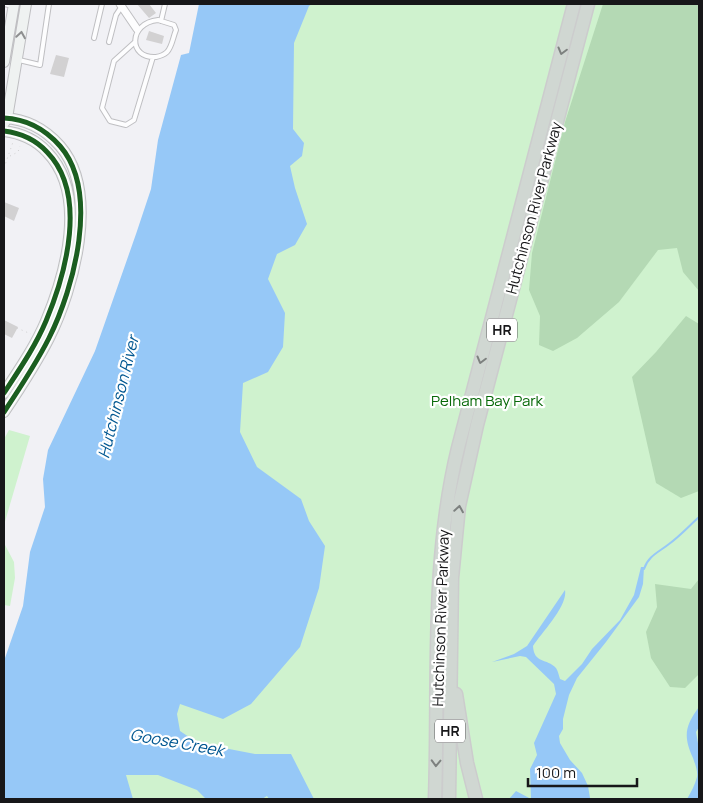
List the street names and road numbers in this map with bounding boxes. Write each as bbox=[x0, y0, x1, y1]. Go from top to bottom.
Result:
street label: Hutchinson River Parkway bbox=[500, 119, 567, 296]
road number: HR bbox=[487, 318, 517, 342]
street label: Hutchinson River Parkway bbox=[427, 529, 454, 707]
road number: HR bbox=[435, 719, 465, 742]

